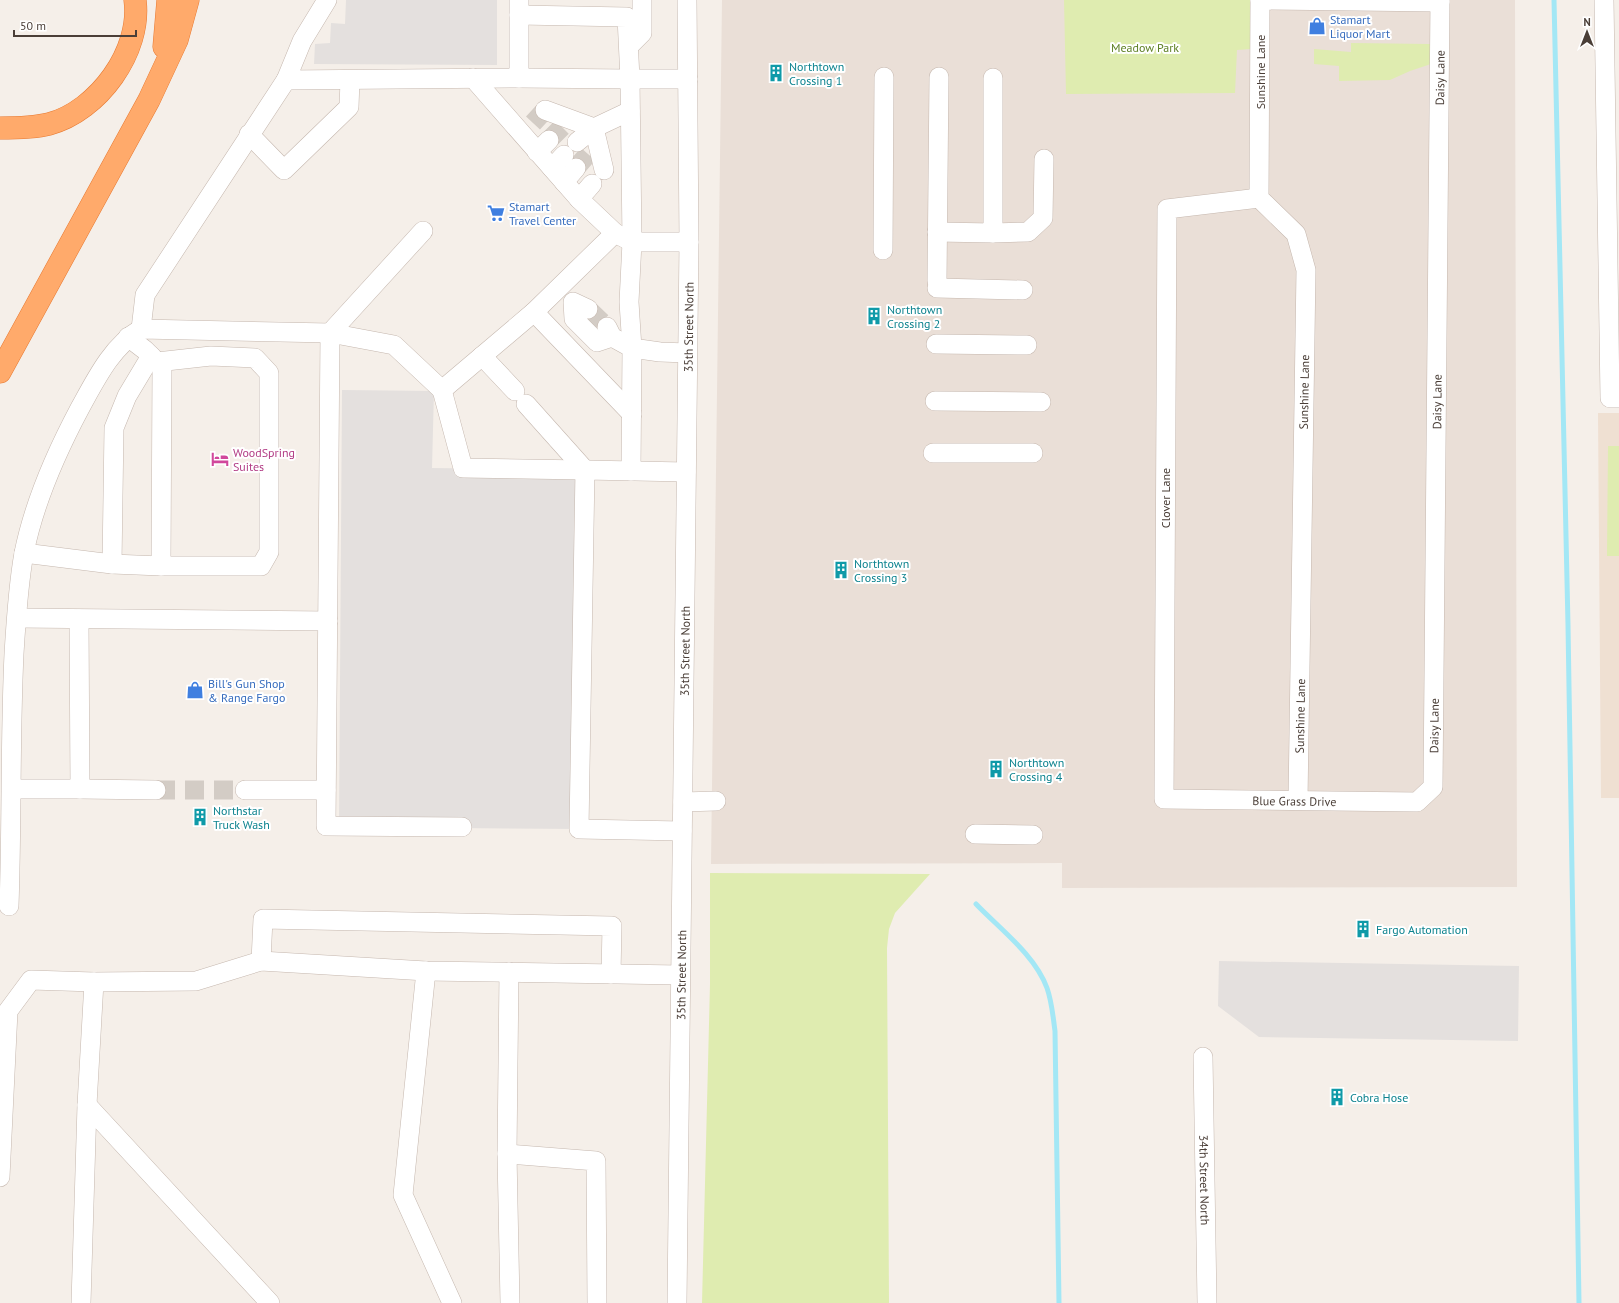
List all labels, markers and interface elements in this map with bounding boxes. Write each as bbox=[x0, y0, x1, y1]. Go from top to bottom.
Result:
scale bar bbox=[14, 12, 136, 38]
place label: Stamart Liquor Mart bbox=[1330, 12, 1390, 41]
north arrow bbox=[1567, 12, 1607, 52]
text: N bbox=[1583, 15, 1591, 29]
shop icon: Stamart Liquor Mart bbox=[1307, 16, 1327, 36]
text: 50 m bbox=[20, 18, 46, 33]
street label: Sunshine Lane bbox=[1253, 35, 1268, 109]
park label: Meadow Park bbox=[1111, 40, 1179, 55]
street label: Daisy Lane bbox=[1432, 50, 1447, 105]
place label: Northtown Crossing 1 bbox=[789, 59, 844, 88]
building icon: Northtown Crossing 1 bbox=[766, 63, 786, 83]
place label: Stamart Travel Center bbox=[509, 199, 576, 228]
supermarket icon: Stamart Travel Center bbox=[486, 203, 506, 223]
street label: 35th Street North bbox=[680, 282, 696, 372]
place label: Northtown Crossing 2 bbox=[887, 302, 942, 331]
building icon: Northtown Crossing 2 bbox=[864, 306, 884, 326]
street label: Sunshine Lane bbox=[1296, 355, 1312, 429]
street label: Daisy Lane bbox=[1429, 374, 1444, 429]
place label: WoodSpring Suites bbox=[233, 445, 295, 474]
hotel icon: WoodSpring Suites bbox=[210, 449, 230, 469]
street label: Clover Lane bbox=[1158, 468, 1173, 528]
place label: Northtown Crossing 3 bbox=[854, 556, 909, 585]
building icon: Northtown Crossing 3 bbox=[831, 560, 851, 580]
street label: 35th Street North bbox=[676, 606, 692, 696]
place label: Bill's Gun Shop & Range Fargo bbox=[208, 676, 285, 705]
street label: Sunshine Lane bbox=[1292, 679, 1308, 753]
shop icon: Bill's Gun Shop & Range Fargo bbox=[185, 680, 205, 700]
street label: Daisy Lane bbox=[1426, 698, 1441, 753]
place label: Northtown Crossing 4 bbox=[1009, 755, 1064, 784]
building icon: Northtown Crossing 4 bbox=[986, 759, 1006, 779]
street label: Blue Grass Drive bbox=[1252, 793, 1336, 809]
place label: Northstar Truck Wash bbox=[213, 803, 270, 832]
building icon: Northstar Truck Wash bbox=[190, 807, 210, 827]
building icon: Fargo Automation bbox=[1353, 919, 1373, 939]
place label: Fargo Automation bbox=[1376, 922, 1468, 937]
street label: 35th Street North bbox=[673, 930, 689, 1020]
building icon: Cobra Hose bbox=[1327, 1087, 1347, 1107]
place label: Cobra Hose bbox=[1350, 1090, 1408, 1105]
street label: 34th Street North bbox=[1197, 1135, 1213, 1225]

